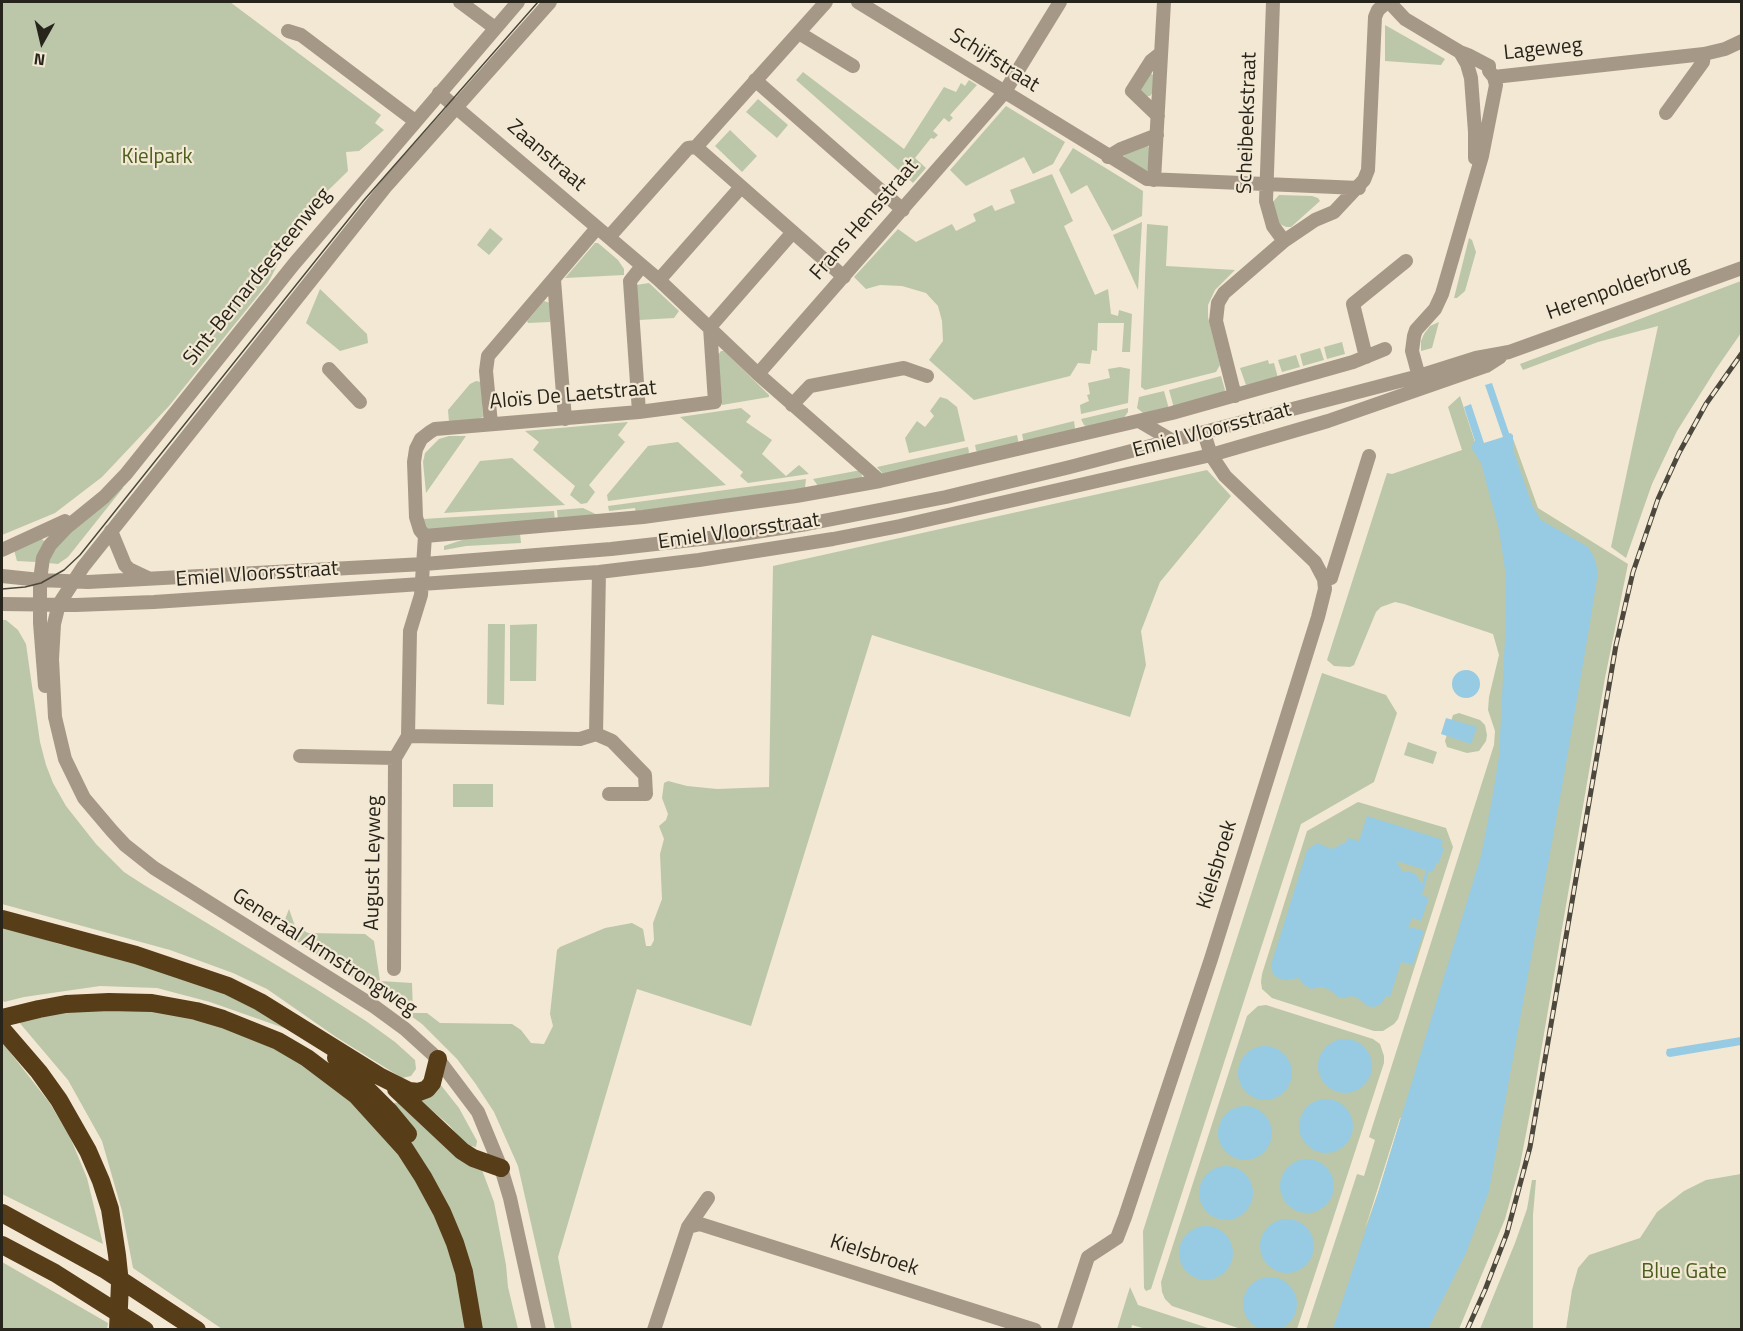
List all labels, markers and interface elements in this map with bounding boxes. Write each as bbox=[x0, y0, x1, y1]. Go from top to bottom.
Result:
north arrow bbox=[12, 12, 72, 72]
street label: Schijfstraat bbox=[945, 24, 1043, 98]
street label: Lageweg bbox=[1502, 33, 1584, 67]
text: N bbox=[32, 47, 47, 72]
street label: Scheibeekstraat bbox=[1233, 52, 1263, 194]
street label: Zaanstraat bbox=[501, 115, 591, 197]
park label: Kielpark bbox=[122, 145, 192, 171]
street label: Frans Hensstraat bbox=[805, 154, 925, 286]
street label: Sint-Bernardsesteenweg bbox=[179, 183, 337, 371]
street label: Herenpolderbrug bbox=[1543, 252, 1693, 326]
street label: Aloïs De Laetstraat bbox=[488, 376, 658, 416]
street label: Emiel Vloorsstraat bbox=[1130, 398, 1294, 464]
street label: Emiel Vloorsstraat bbox=[657, 508, 821, 556]
street label: Emiel Vloorsstraat bbox=[175, 557, 339, 593]
street label: August Leyweg bbox=[360, 795, 388, 931]
street label: Kielsbroek bbox=[1193, 818, 1243, 912]
street label: Generaal Armstrongweg bbox=[227, 884, 421, 1022]
street label: Kielsbroek bbox=[827, 1230, 921, 1282]
park label: Blue Gate bbox=[1641, 1260, 1727, 1286]

